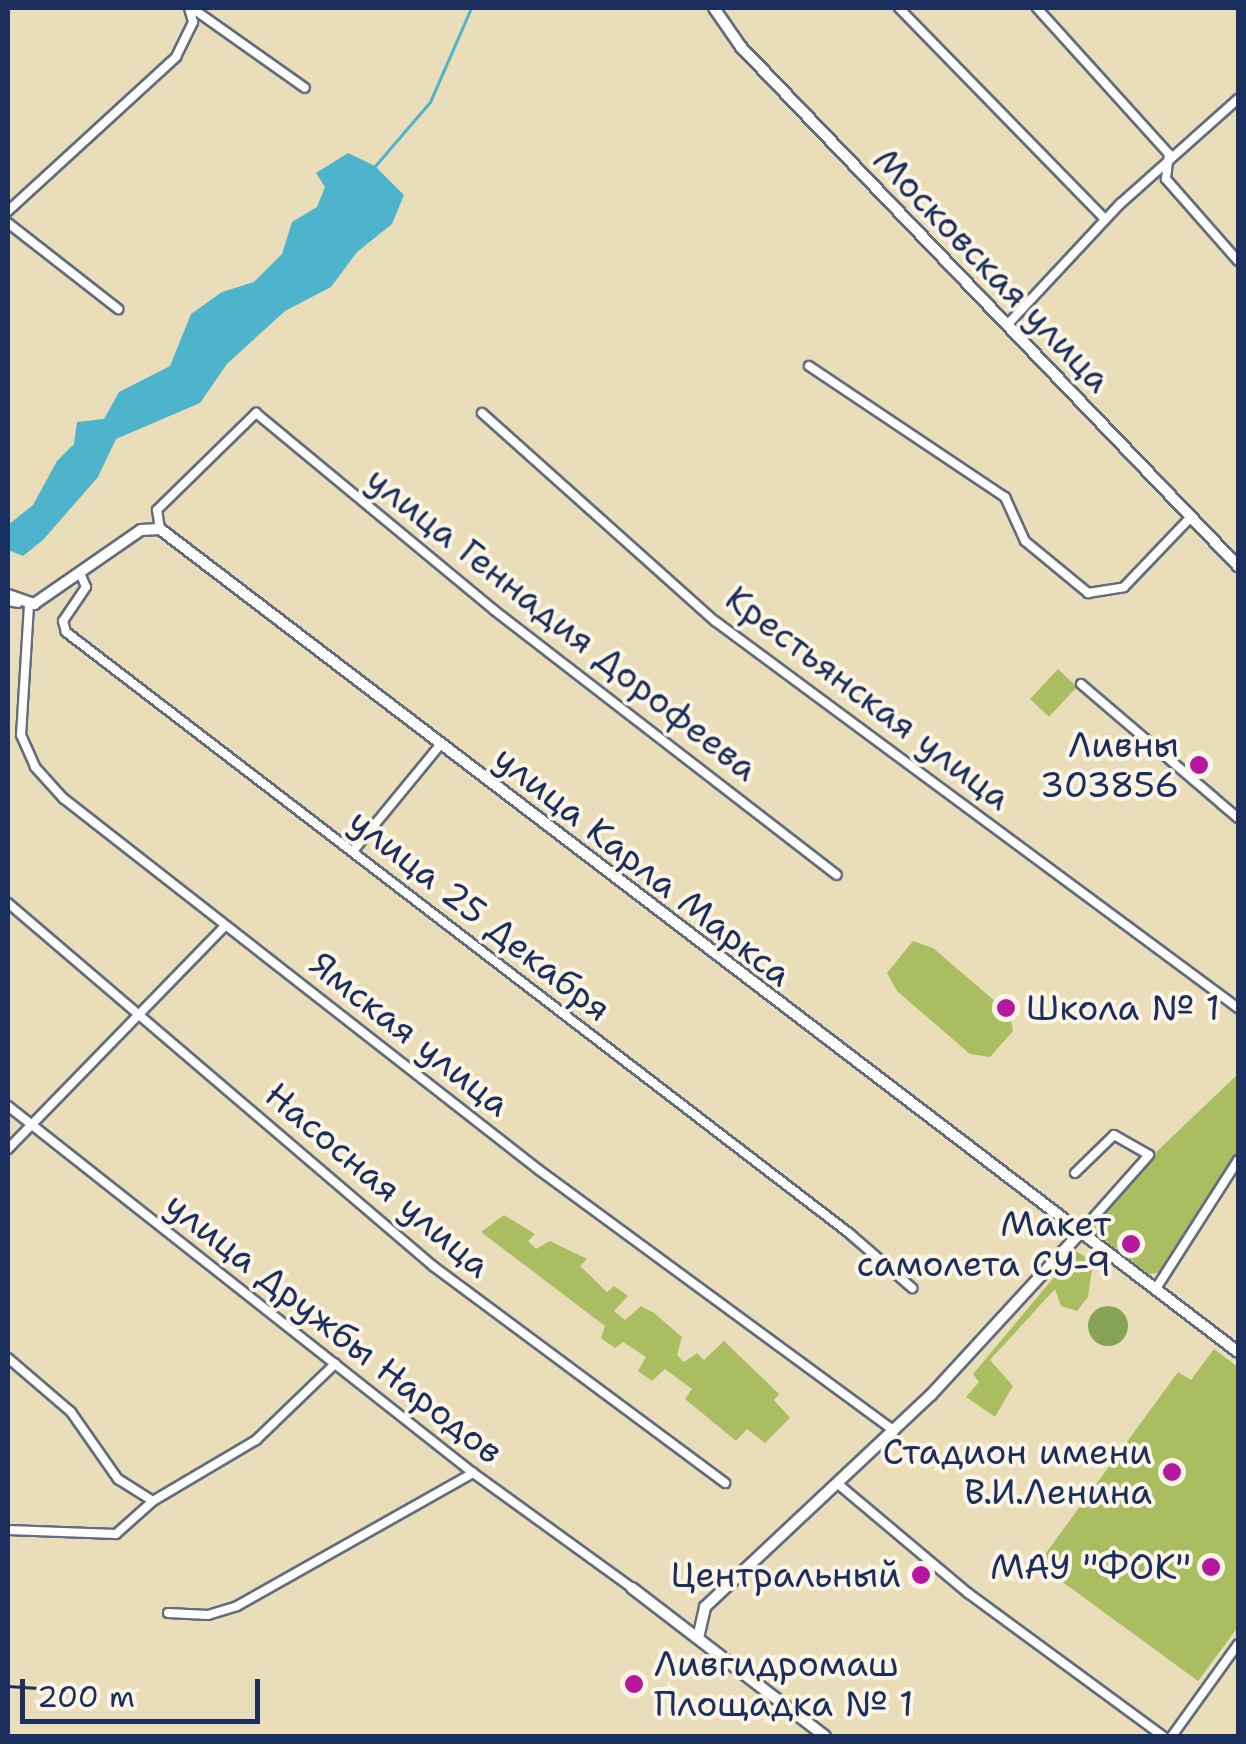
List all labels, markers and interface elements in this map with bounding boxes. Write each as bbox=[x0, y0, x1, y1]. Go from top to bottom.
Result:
street label: Московская улица bbox=[865, 139, 1119, 401]
street label: улица Геннадия Дорофеева bbox=[358, 458, 766, 790]
street label: Крестьянская улица bbox=[717, 577, 1019, 819]
place label: Ливны 303856 bbox=[1040, 724, 1179, 806]
street label: улица Карла Маркса bbox=[486, 737, 800, 995]
marker: Ливны 303856 bbox=[1188, 754, 1210, 776]
street label: улица 25 Декабря bbox=[341, 800, 619, 1030]
street label: Ямская улица bbox=[302, 943, 518, 1125]
place label: Школа № 1 bbox=[1026, 987, 1220, 1029]
marker: Школа № 1 bbox=[995, 997, 1017, 1019]
street label: Насосная улица bbox=[257, 1074, 499, 1286]
street label: улица Дружбы Народов bbox=[157, 1183, 511, 1473]
place label: Макет самолета СУ-9 bbox=[857, 1203, 1111, 1285]
marker: Макет самолета СУ-9 bbox=[1120, 1233, 1142, 1255]
place label: Стадион имени В.И.Ленина bbox=[882, 1431, 1152, 1513]
marker: Стадион имени В.И.Ленина bbox=[1161, 1461, 1183, 1483]
place label: МАУ "ФОК" bbox=[990, 1546, 1191, 1588]
place label: Центральный bbox=[670, 1554, 901, 1596]
marker: МАУ "ФОК" bbox=[1200, 1556, 1222, 1578]
marker: Центральный bbox=[910, 1564, 932, 1586]
place label: Ливгидромаш Площадка № 1 bbox=[654, 1643, 914, 1725]
scale bar bbox=[25, 1659, 265, 1721]
marker: Ливгидромаш Площадка № 1 bbox=[623, 1673, 645, 1695]
text: 200 m bbox=[37, 1676, 135, 1717]

